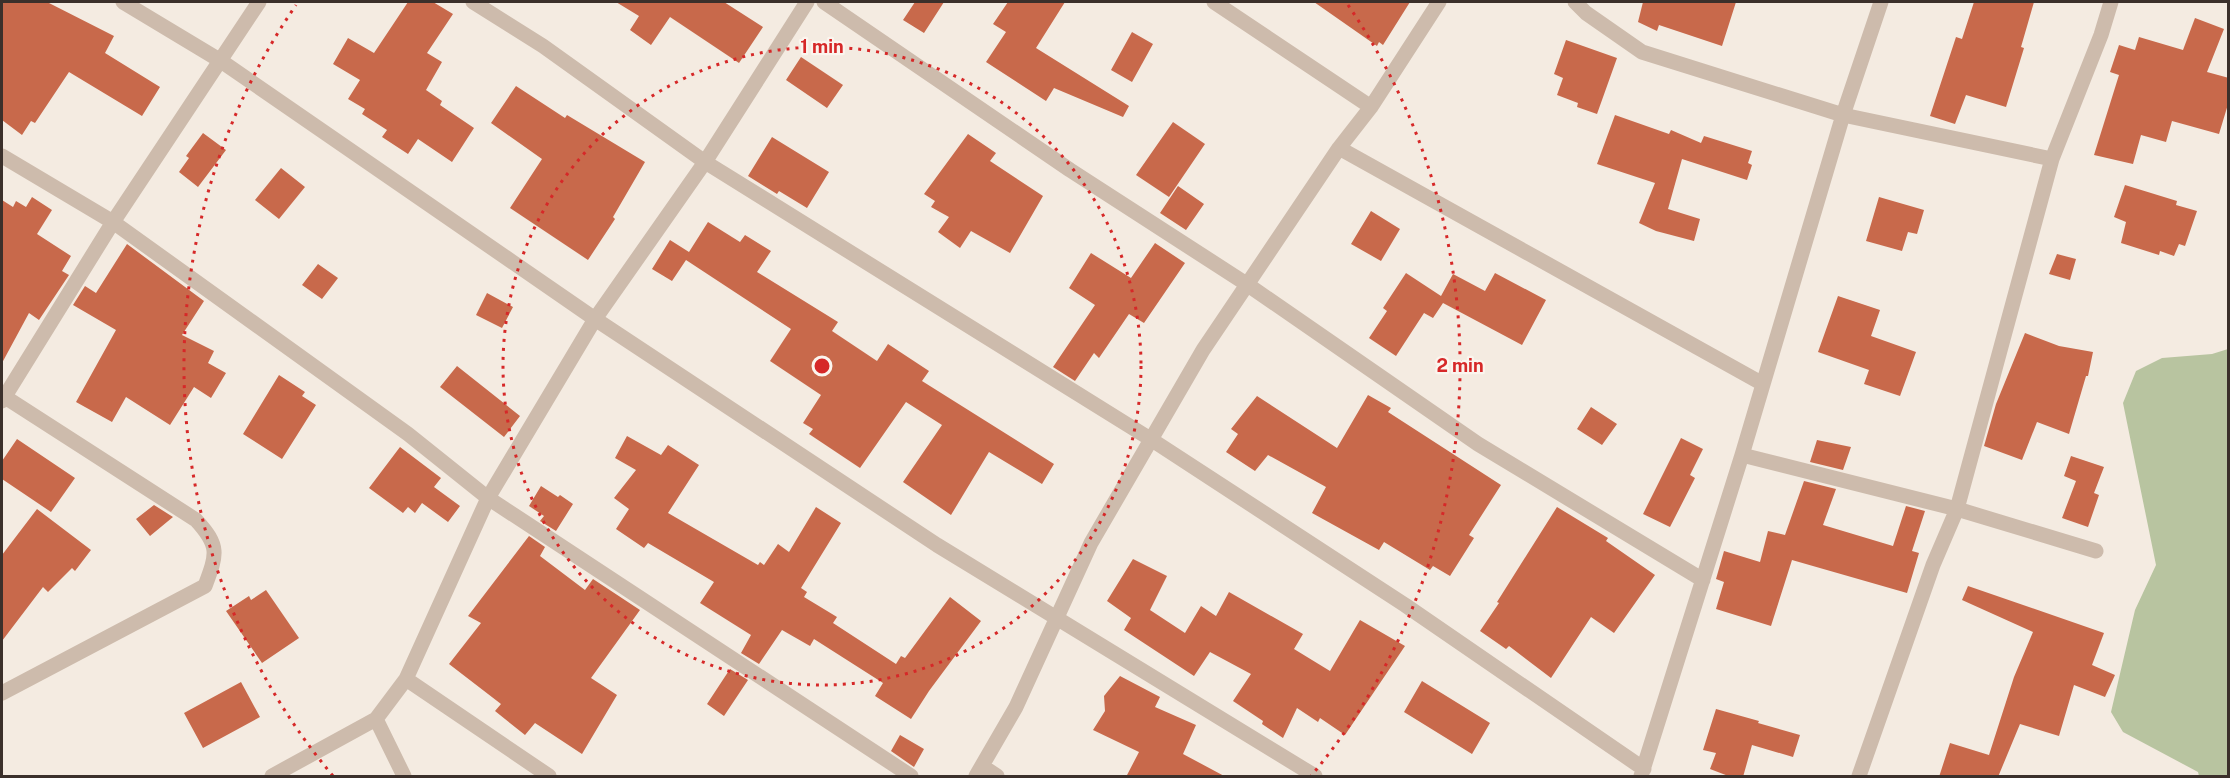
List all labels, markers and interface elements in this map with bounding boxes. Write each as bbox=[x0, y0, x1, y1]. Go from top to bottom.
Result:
text: 1 min bbox=[800, 36, 844, 57]
text: 2 min bbox=[1436, 355, 1484, 376]
centre of rings bbox=[812, 356, 832, 376]

